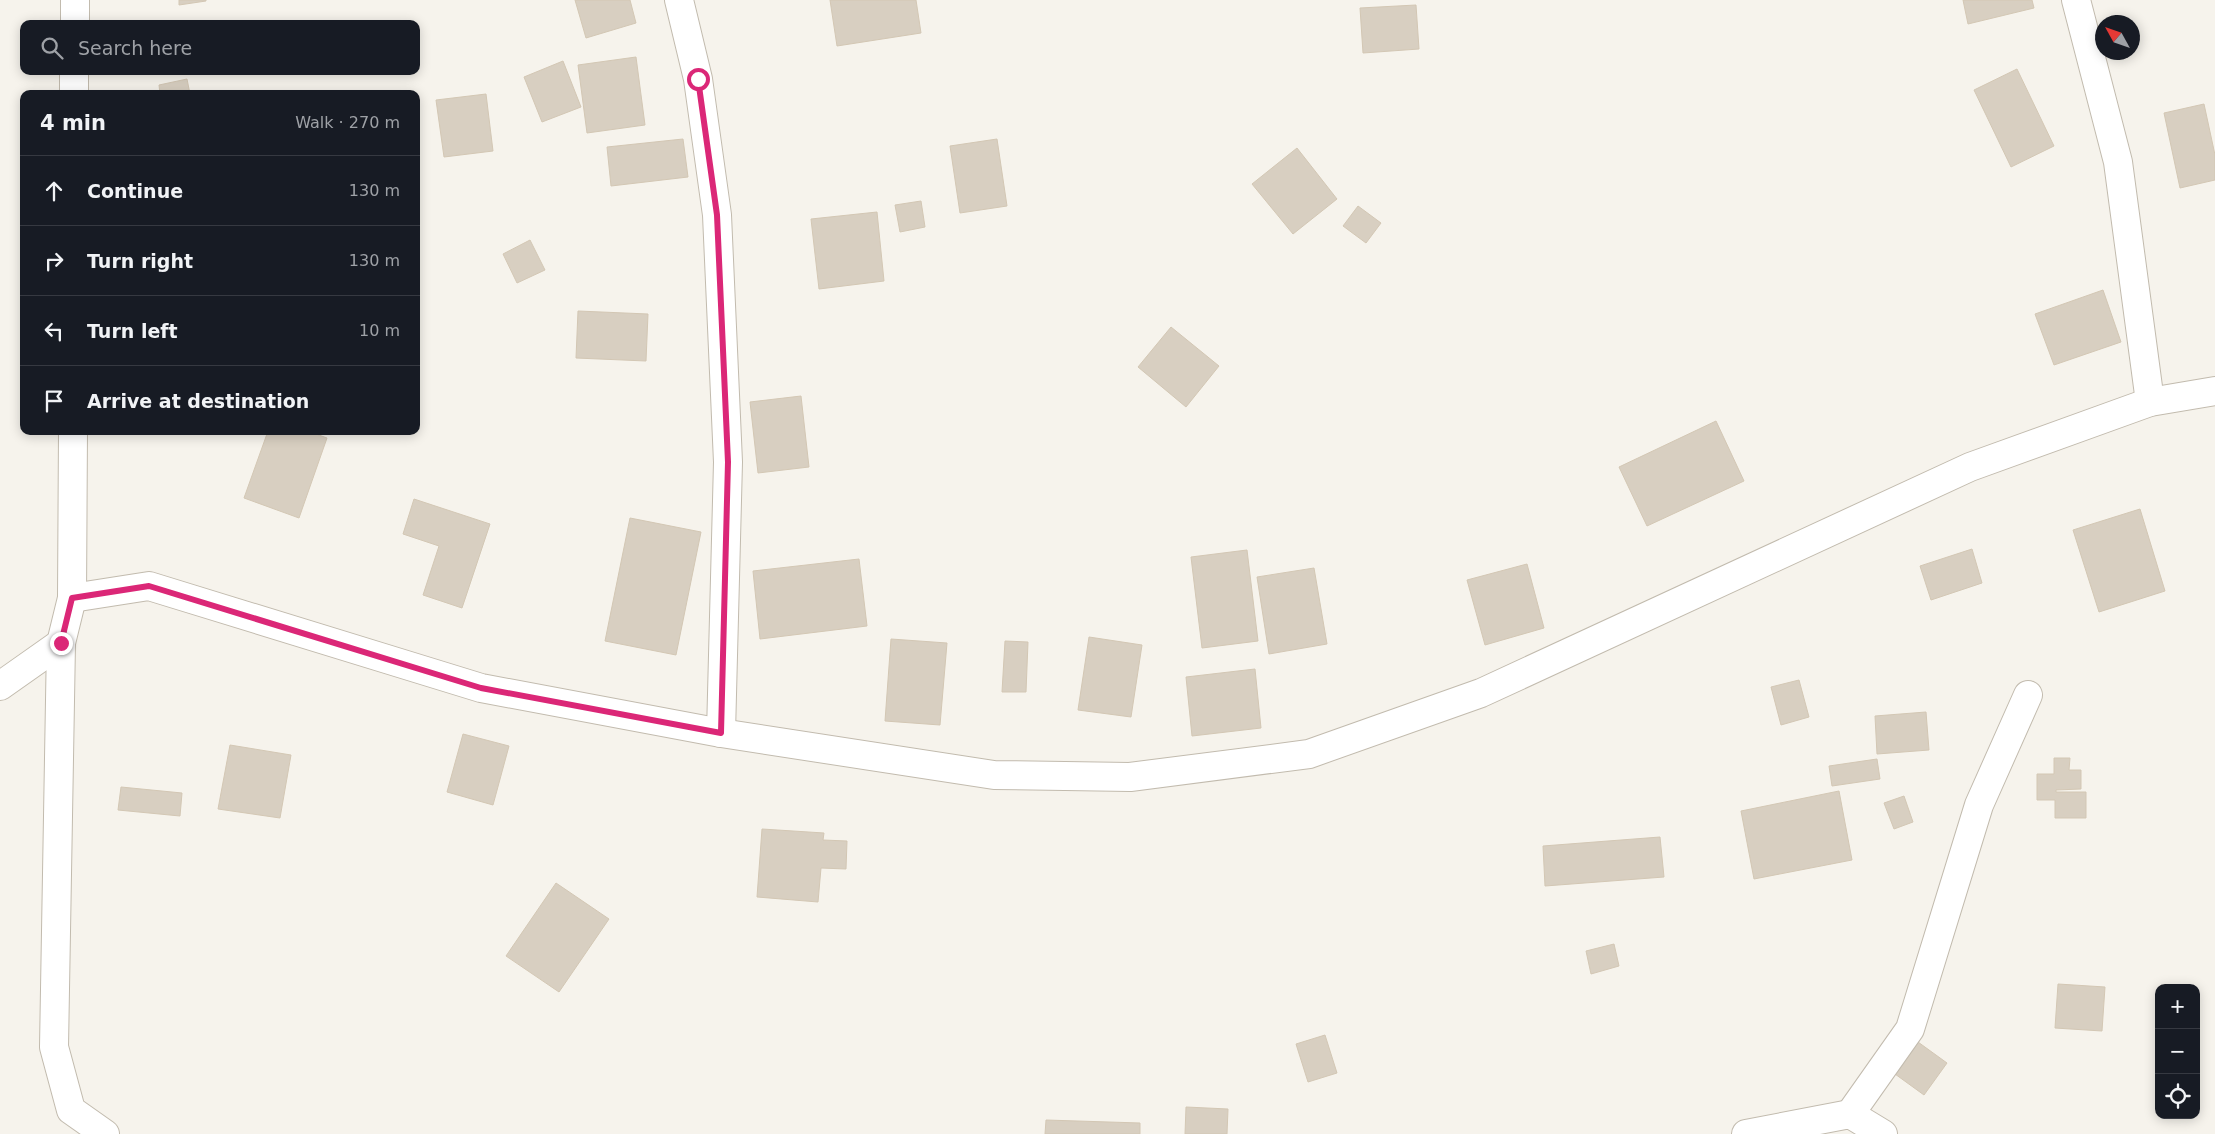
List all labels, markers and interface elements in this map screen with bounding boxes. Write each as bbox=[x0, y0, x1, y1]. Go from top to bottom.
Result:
north arrow bbox=[2095, 15, 2140, 60]
search box bbox=[20, 20, 420, 75]
icon: search bbox=[38, 34, 66, 62]
text: Search here bbox=[78, 37, 192, 59]
route start bbox=[687, 68, 710, 91]
text: 4 min bbox=[40, 111, 106, 135]
text: Walk · 270 m bbox=[295, 113, 400, 132]
icon: ahead bbox=[40, 177, 68, 205]
text: Continue bbox=[87, 180, 183, 202]
text: 130 m bbox=[349, 181, 400, 200]
icon: right bbox=[40, 247, 68, 275]
text: Turn right bbox=[87, 250, 193, 272]
text: 130 m bbox=[349, 251, 400, 270]
icon: left bbox=[40, 317, 68, 345]
text: Turn left bbox=[87, 320, 178, 342]
text: 10 m bbox=[359, 321, 400, 340]
icon: arrive bbox=[40, 387, 68, 415]
text: Arrive at destination bbox=[87, 390, 309, 412]
route end bbox=[50, 632, 73, 655]
map controls bbox=[2155, 984, 2200, 1119]
button: + bbox=[2155, 984, 2200, 1029]
button: − bbox=[2155, 1029, 2200, 1074]
button: locate bbox=[2155, 1074, 2200, 1119]

